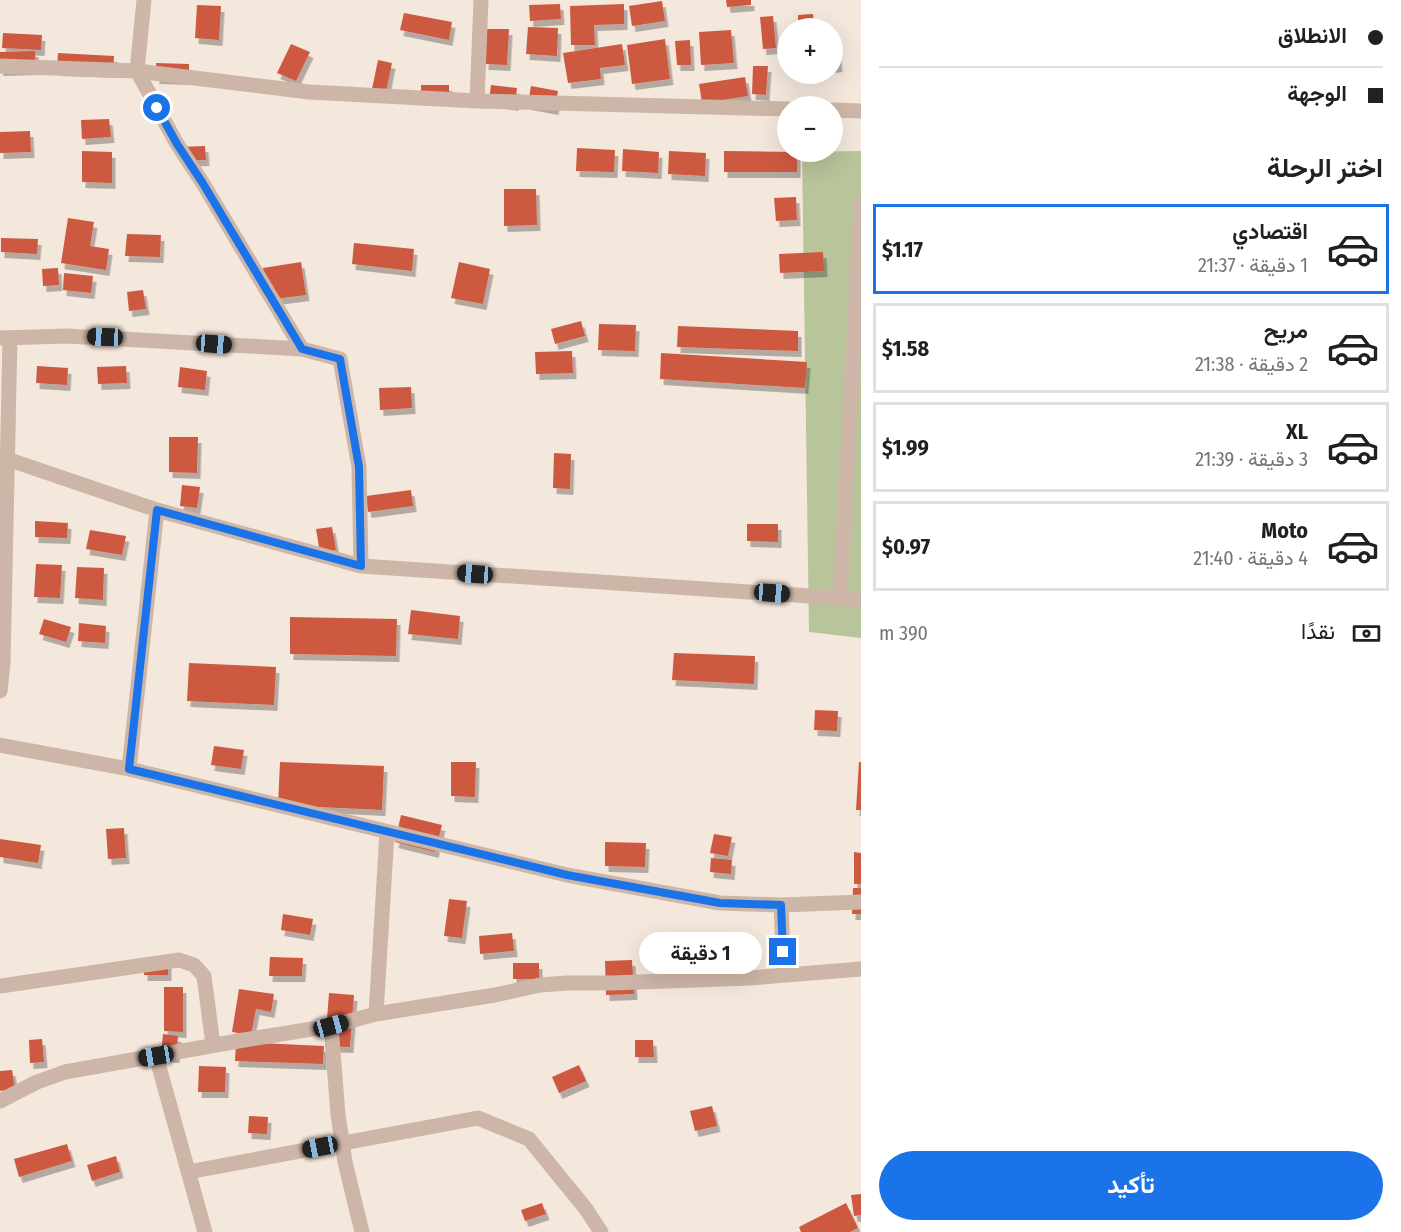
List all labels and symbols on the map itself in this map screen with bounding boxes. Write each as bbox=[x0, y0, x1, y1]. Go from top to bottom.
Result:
route start bbox=[143, 94, 170, 121]
car bbox=[87, 327, 123, 347]
car bbox=[195, 334, 233, 354]
car bbox=[456, 564, 494, 584]
car bbox=[753, 583, 791, 603]
callout: 1 دقيقة bbox=[639, 931, 762, 973]
route end bbox=[769, 938, 796, 965]
car bbox=[311, 1013, 351, 1039]
car bbox=[137, 1044, 175, 1068]
car bbox=[301, 1135, 339, 1159]

